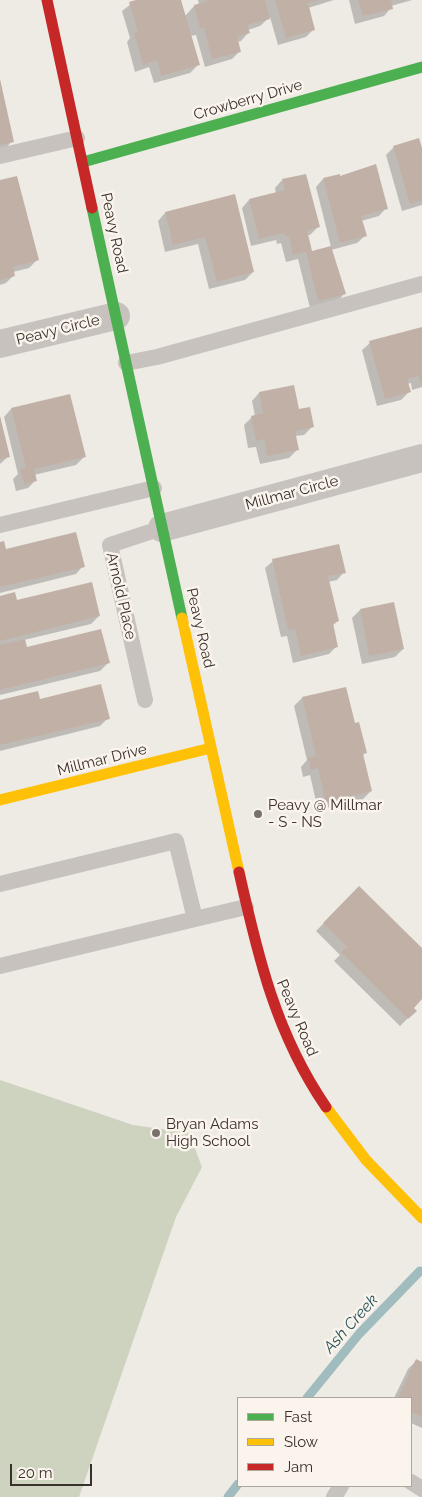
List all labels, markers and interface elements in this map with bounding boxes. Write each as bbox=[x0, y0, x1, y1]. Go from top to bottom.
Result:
street label: Crowberry Drive bbox=[191, 76, 305, 124]
street label: Peavy Road bbox=[97, 191, 131, 275]
street label: Peavy Circle bbox=[14, 311, 102, 349]
street label: Millmar Circle bbox=[244, 472, 340, 514]
street label: Arnold Place bbox=[102, 551, 140, 641]
street label: Peavy Road bbox=[182, 586, 218, 670]
street label: Millmar Drive bbox=[55, 740, 149, 780]
place label: Peavy @ Millmar - S - NS bbox=[268, 796, 382, 831]
marker: Peavy @ Millmar - S - NS bbox=[252, 808, 264, 820]
street label: Peavy Road bbox=[273, 977, 321, 1059]
place label: Bryan Adams High School bbox=[166, 1115, 258, 1150]
marker: Bryan Adams High School bbox=[150, 1127, 162, 1139]
water label: Ash Creek bbox=[320, 1291, 382, 1357]
legend bbox=[237, 1397, 412, 1487]
text: Fast bbox=[284, 1408, 312, 1426]
text: Slow bbox=[284, 1433, 318, 1451]
scale bar bbox=[12, 1454, 95, 1486]
text: Jam bbox=[284, 1458, 313, 1476]
text: 20 m bbox=[18, 1464, 53, 1482]

